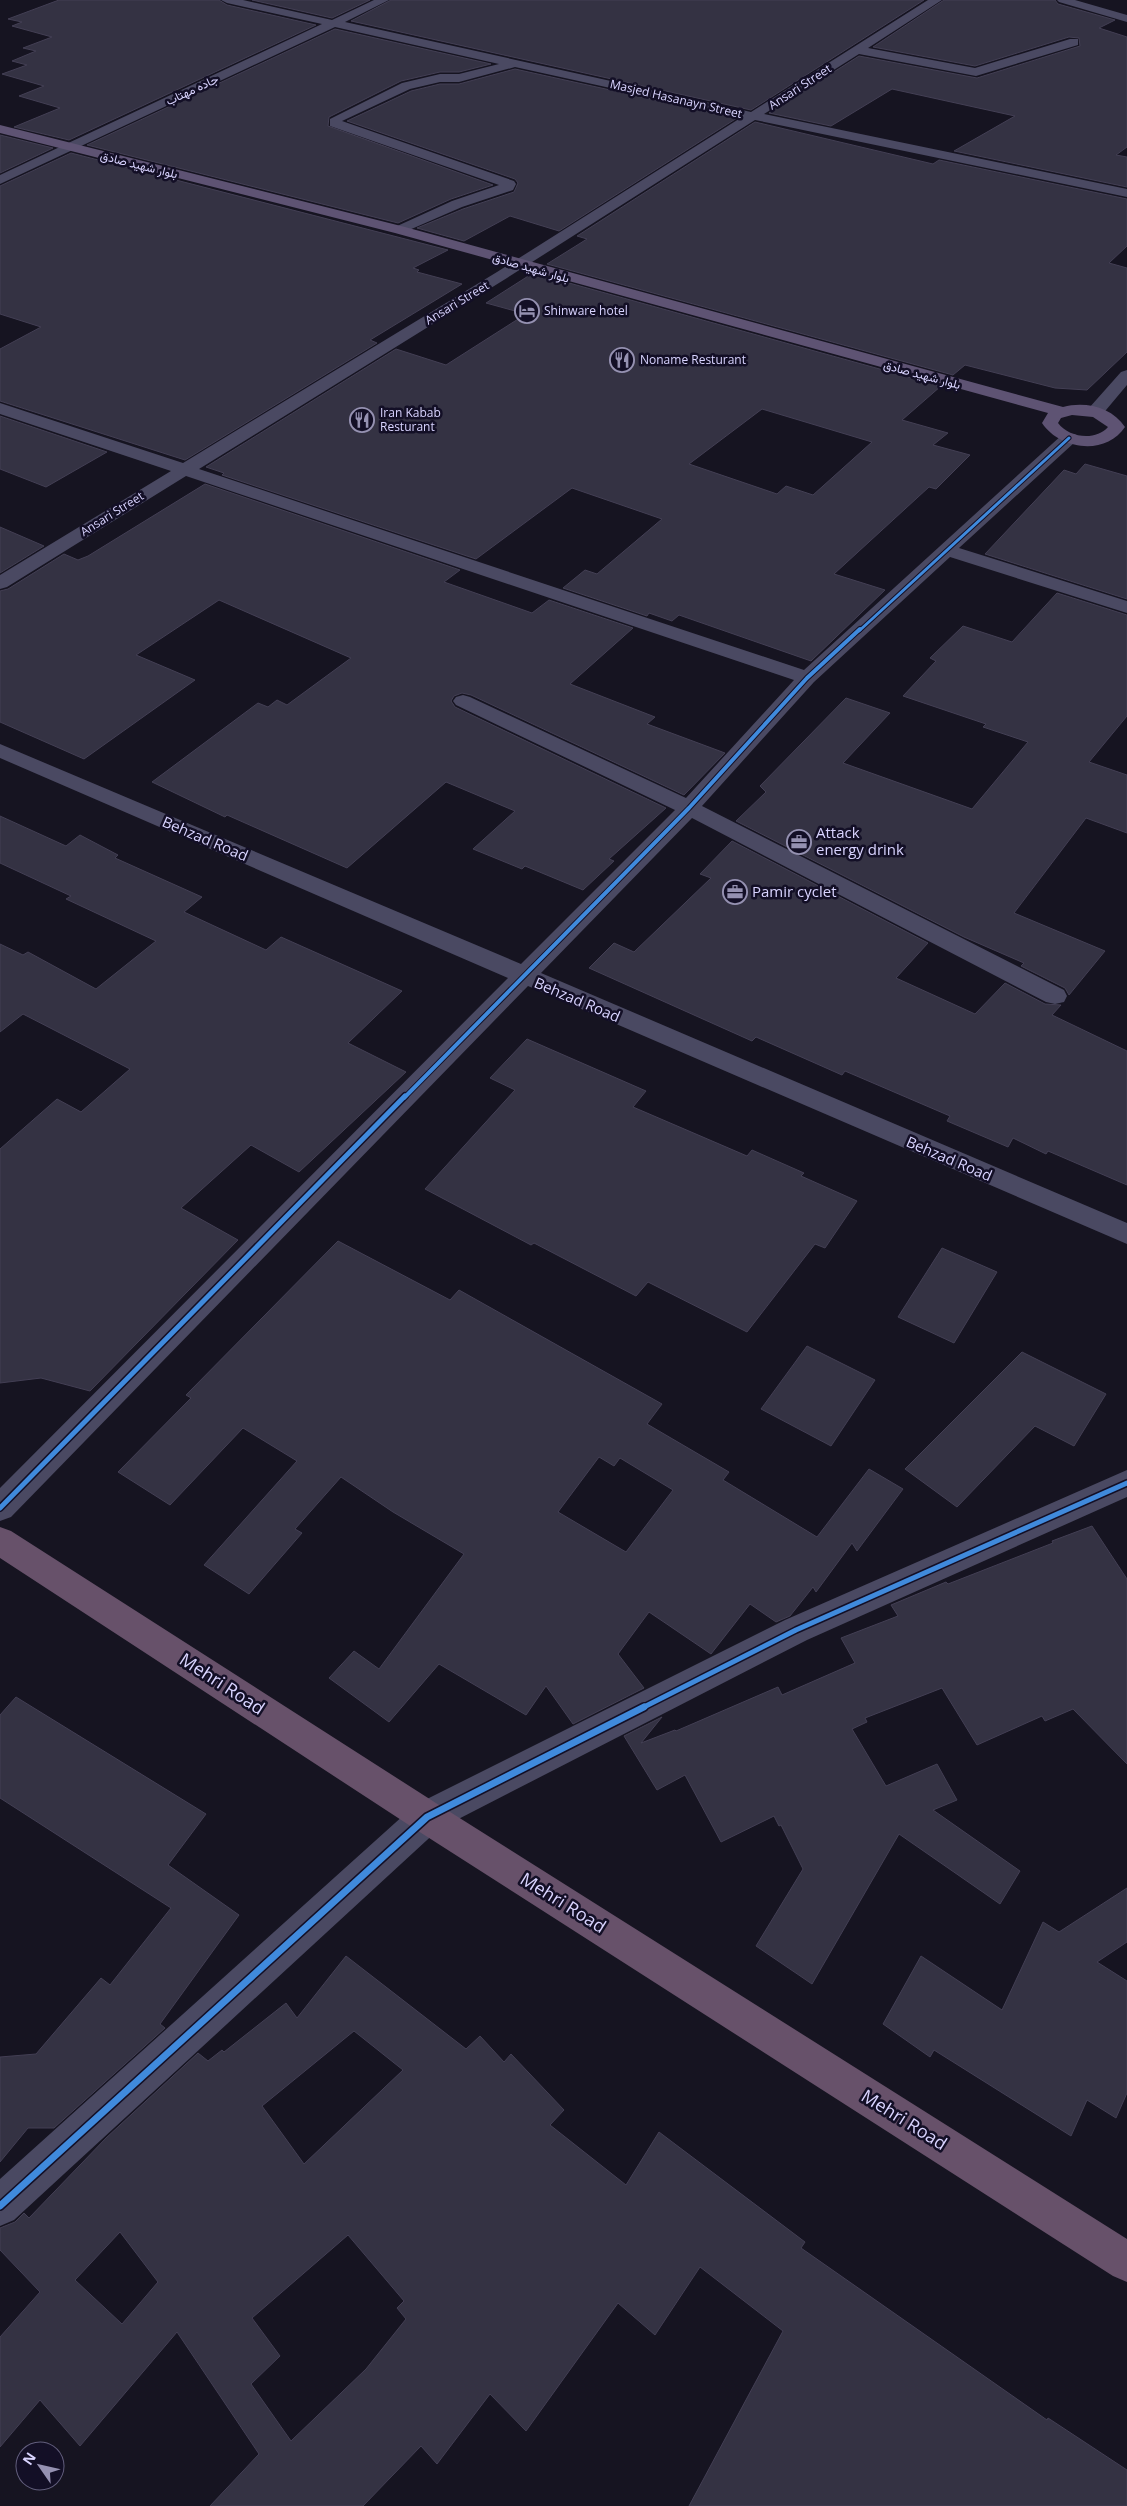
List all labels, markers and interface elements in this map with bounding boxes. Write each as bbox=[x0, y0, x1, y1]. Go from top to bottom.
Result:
street label: Ansari Street bbox=[765, 60, 835, 113]
street label: جاده مهتاب bbox=[163, 70, 221, 109]
street label: Masjed Hasanayn Street bbox=[608, 75, 744, 122]
street label: بلوار شهید صادق bbox=[99, 147, 180, 182]
street label: بلوار شهید صادق bbox=[491, 248, 572, 287]
street label: Ansari Street bbox=[422, 277, 492, 328]
hotel icon: Shinware hotel bbox=[514, 298, 540, 324]
place label: Shinware hotel bbox=[544, 302, 628, 319]
restaurant icon: Noname Resturant bbox=[609, 347, 635, 373]
place label: Noname Resturant bbox=[640, 351, 746, 368]
street label: بلوار شهید صادق bbox=[882, 356, 963, 393]
place label: Iran Kabab Resturant bbox=[380, 404, 441, 435]
restaurant icon: Iran Kabab Resturant bbox=[349, 407, 375, 433]
street label: Ansari Street bbox=[77, 487, 147, 540]
street label: Behzad Road bbox=[159, 811, 251, 865]
place label: Attack energy drink bbox=[816, 822, 904, 859]
office icon: Attack energy drink bbox=[786, 829, 812, 855]
office icon: Pamir cyclet bbox=[722, 879, 748, 905]
place label: Pamir cyclet bbox=[752, 881, 837, 901]
street label: Behzad Road bbox=[531, 972, 623, 1026]
street label: Behzad Road bbox=[903, 1131, 995, 1185]
street label: Mehri Road bbox=[175, 1647, 270, 1720]
street label: Mehri Road bbox=[516, 1866, 611, 1938]
street label: Mehri Road bbox=[857, 2083, 952, 2155]
north arrow bbox=[15, 2441, 65, 2491]
text: N bbox=[18, 2448, 40, 2468]

